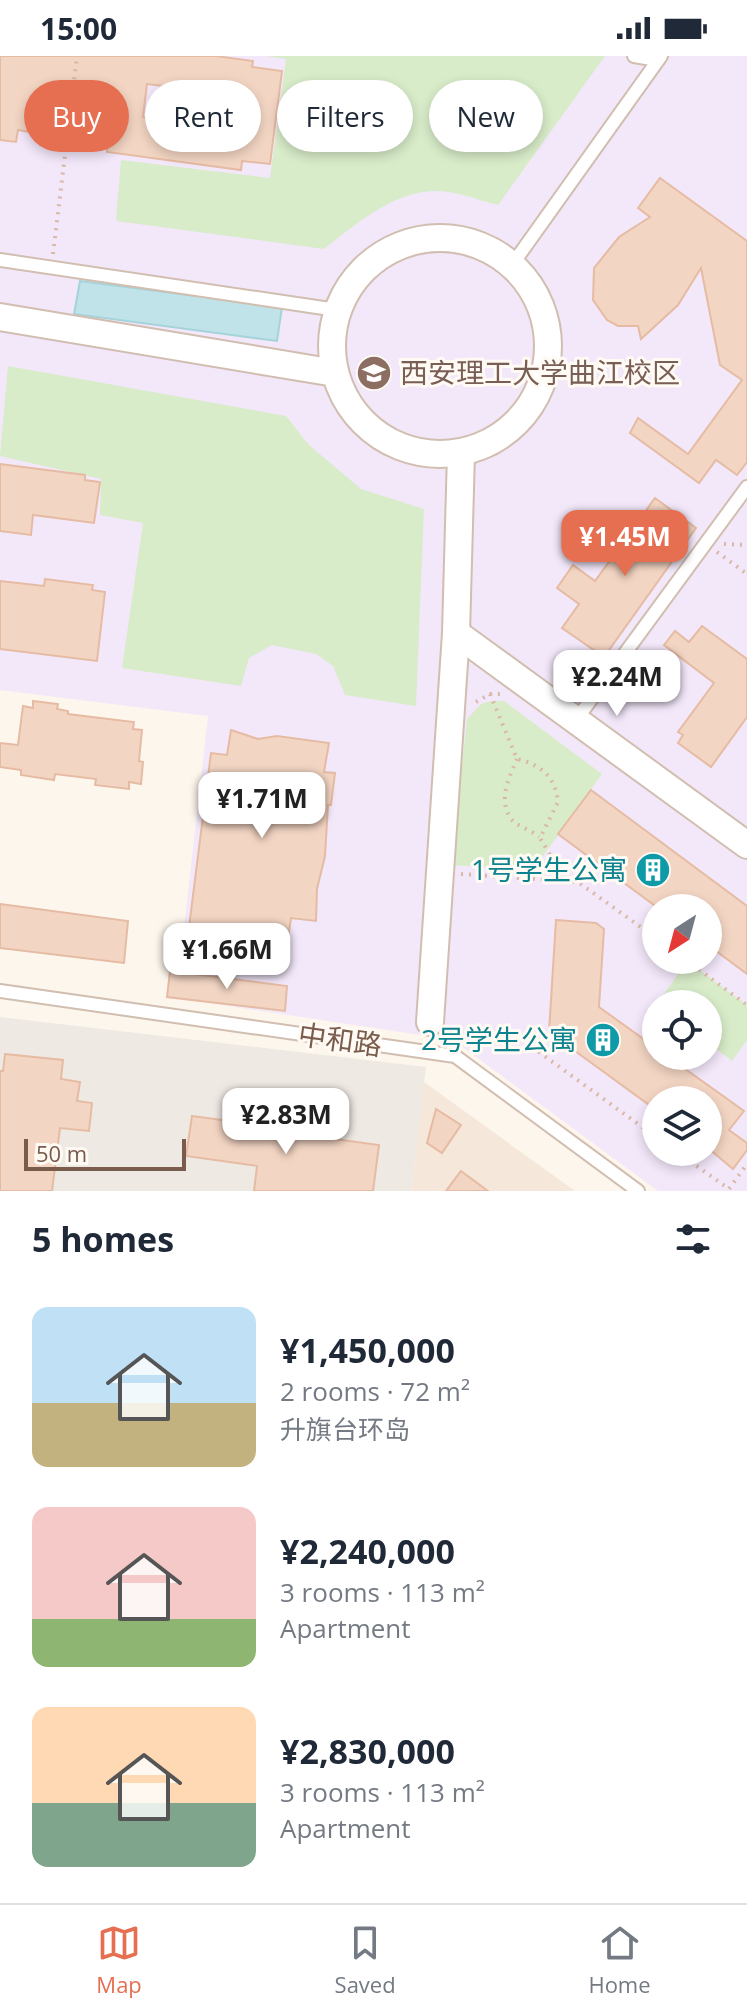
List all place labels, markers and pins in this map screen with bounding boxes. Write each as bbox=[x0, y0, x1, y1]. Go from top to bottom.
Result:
place label: 西安理工大学曲江校区 bbox=[400, 353, 680, 391]
school or university icon: 西安理工大学曲江校区 bbox=[355, 354, 393, 392]
pin: ¥1.45M bbox=[560, 510, 690, 578]
pin: ¥2.24M bbox=[552, 650, 682, 718]
pin: ¥1.71M bbox=[197, 772, 327, 840]
place label: 1号学生公寓 bbox=[471, 850, 627, 888]
building icon: 1号学生公寓 bbox=[634, 851, 672, 889]
pin: ¥1.66M bbox=[162, 923, 292, 991]
place label: 2号学生公寓 bbox=[421, 1020, 577, 1058]
building icon: 2号学生公寓 bbox=[584, 1021, 622, 1059]
pin: ¥2.83M bbox=[221, 1088, 351, 1156]

